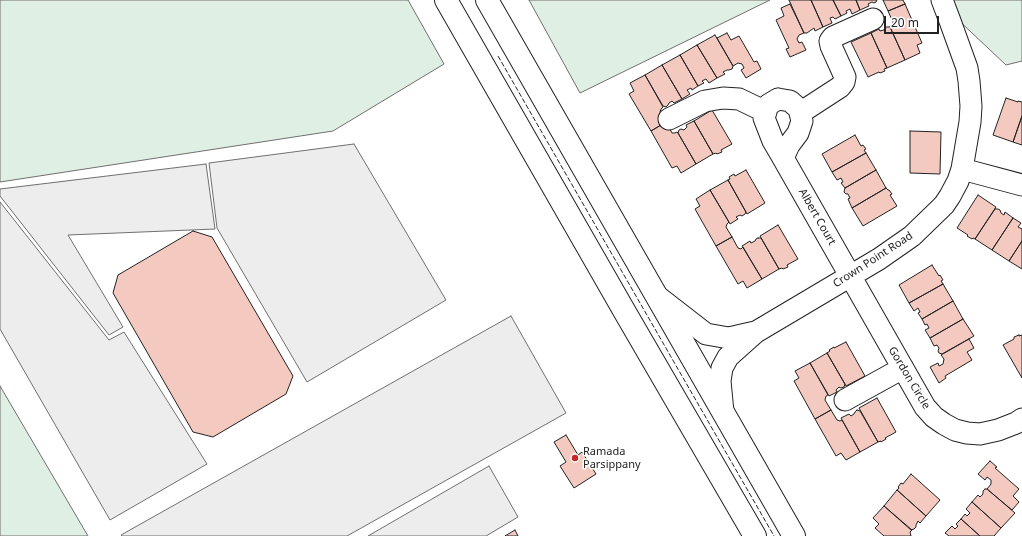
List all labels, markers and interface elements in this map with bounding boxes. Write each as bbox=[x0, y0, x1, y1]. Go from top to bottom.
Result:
scale bar bbox=[886, 8, 941, 34]
text: 20 m bbox=[891, 14, 919, 31]
street label: Albert Court bbox=[796, 186, 838, 248]
street label: Crown Point Road bbox=[831, 229, 915, 291]
street label: Gordon Circle bbox=[885, 344, 933, 412]
place label: Ramada Parsippany bbox=[583, 445, 641, 471]
marker: Ramada Parsippany bbox=[570, 453, 580, 463]

